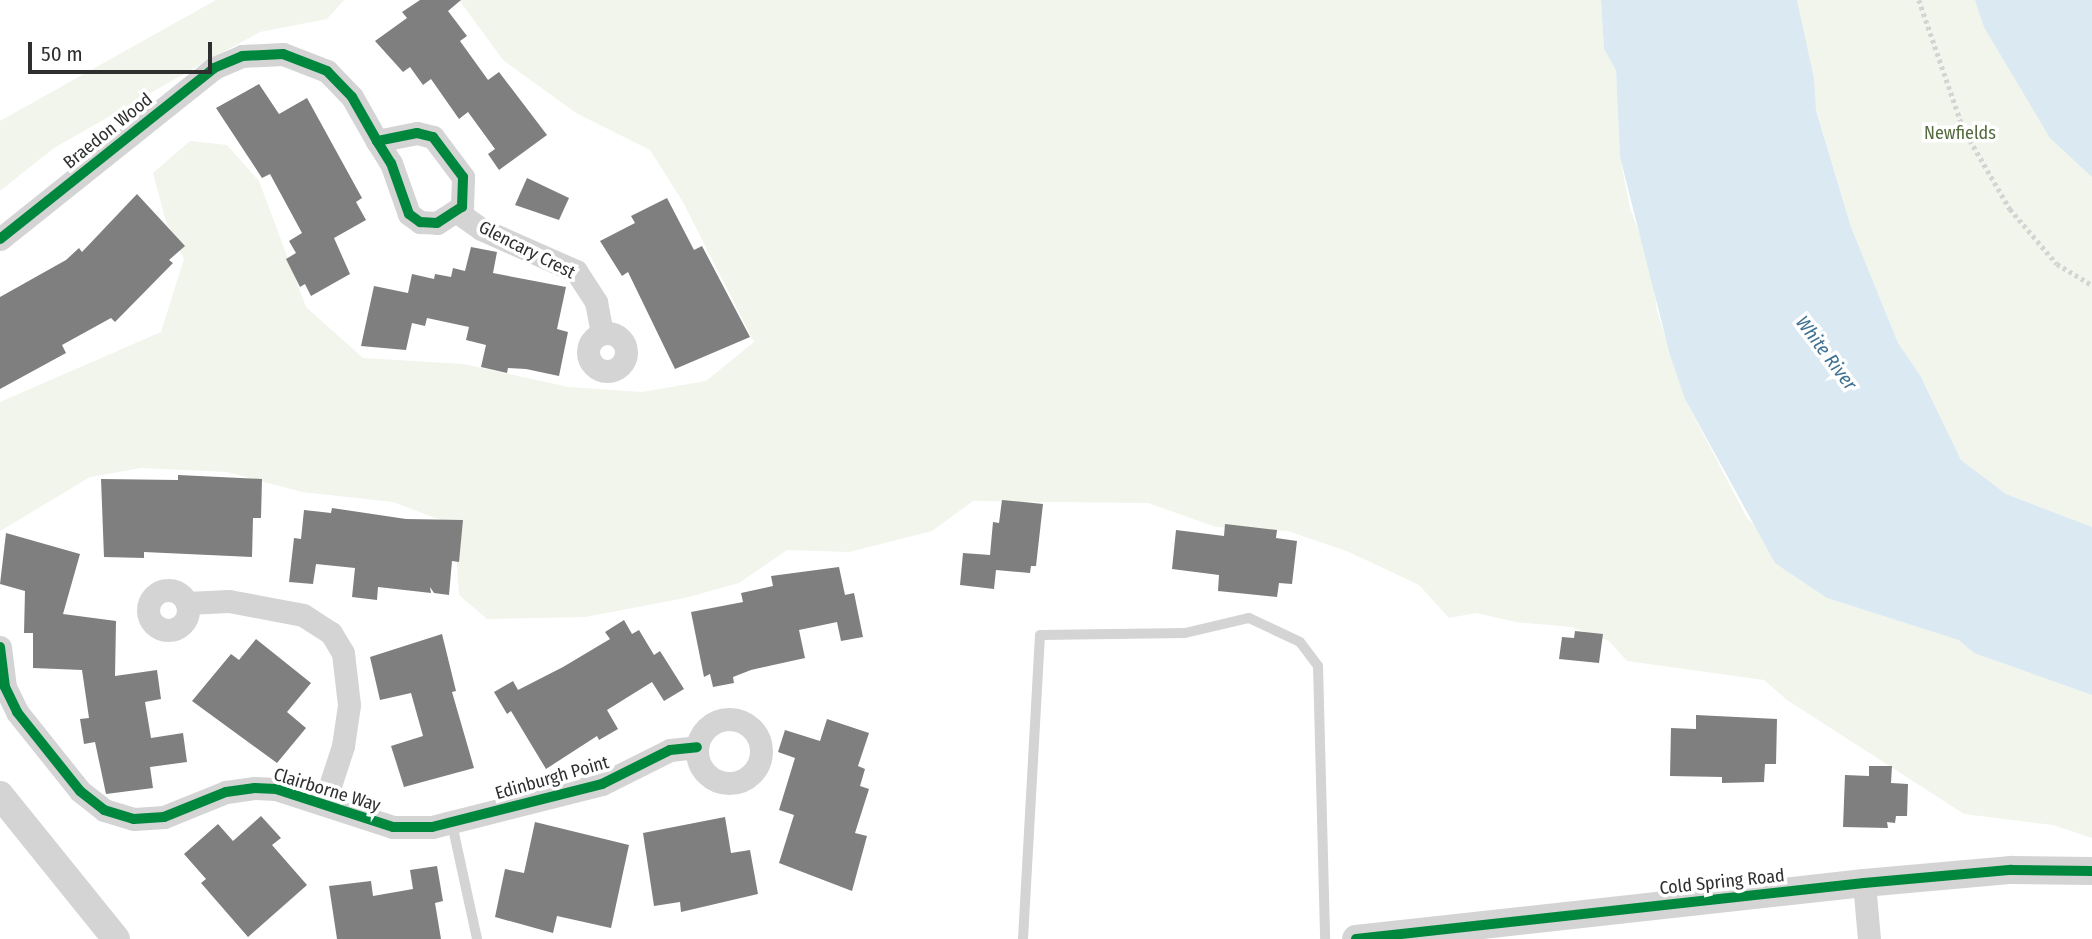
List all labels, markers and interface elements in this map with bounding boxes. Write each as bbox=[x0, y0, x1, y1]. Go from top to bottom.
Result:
scale bar bbox=[32, 28, 215, 72]
text: 50 m bbox=[41, 41, 83, 67]
street label: Braedon Wood bbox=[59, 89, 157, 173]
park label: Newfields bbox=[1924, 122, 1996, 144]
street label: Glencary Crest bbox=[475, 216, 579, 284]
water label: White River bbox=[1791, 311, 1861, 395]
street label: Edinburgh Point bbox=[493, 751, 611, 805]
street label: Clairborne Way bbox=[271, 763, 383, 817]
street label: Cold Spring Road bbox=[1658, 865, 1786, 899]

